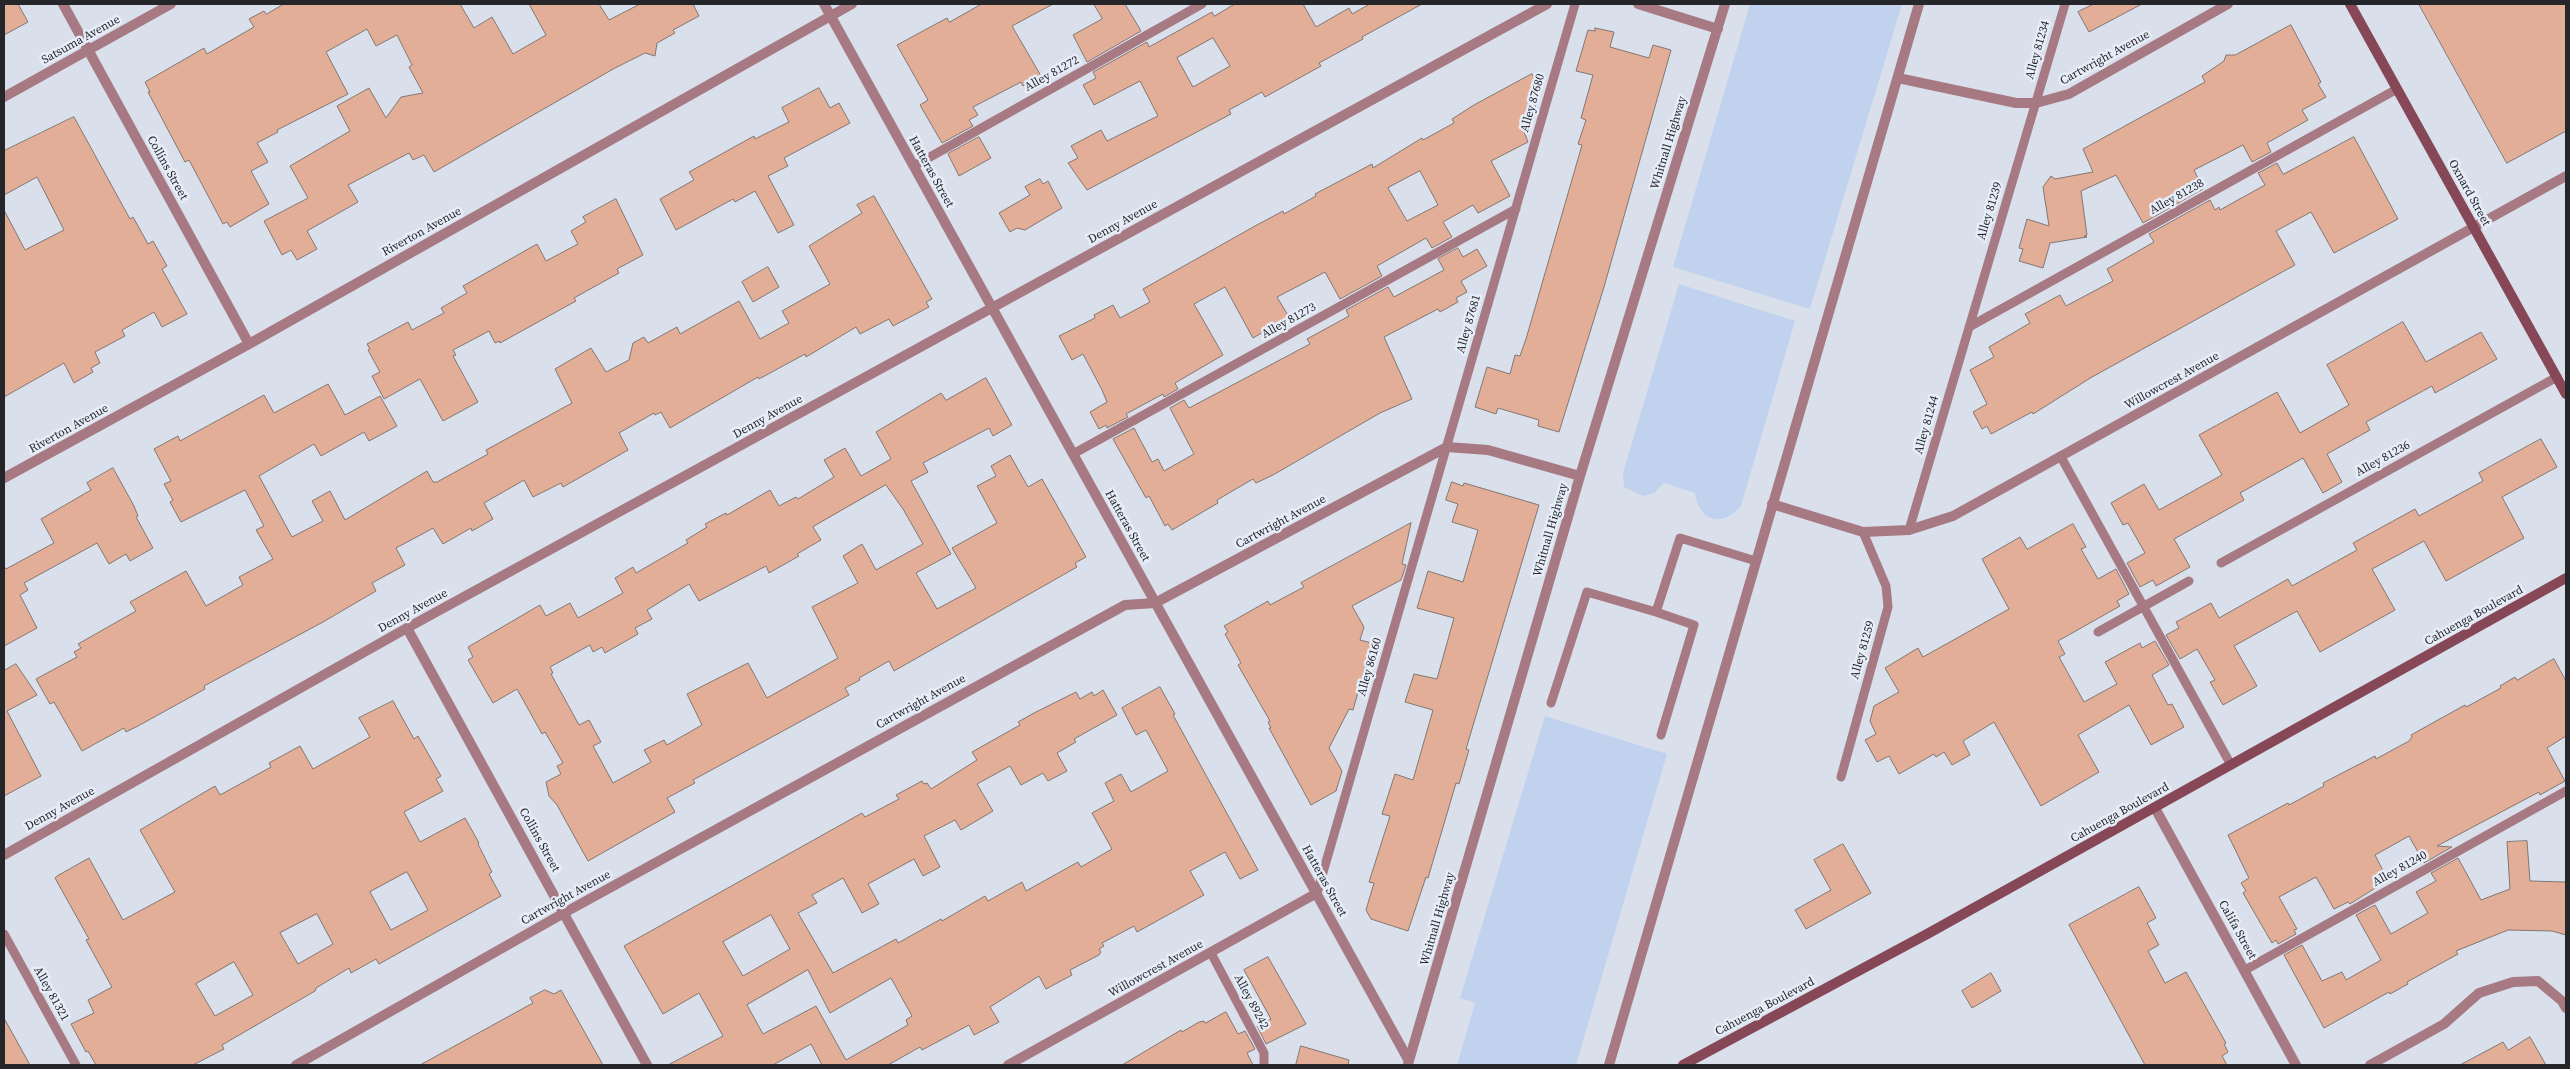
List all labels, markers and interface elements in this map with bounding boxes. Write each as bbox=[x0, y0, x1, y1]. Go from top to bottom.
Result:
street label: Satsuma Avenue bbox=[39, 13, 123, 67]
street label: Alley 81234 bbox=[2023, 19, 2053, 81]
street label: Cartwright Avenue bbox=[2058, 27, 2152, 89]
street label: Alley 81272 bbox=[1022, 53, 1082, 95]
street label: Alley 87680 bbox=[1518, 72, 1548, 134]
street label: Whitnall Highway bbox=[1648, 95, 1690, 191]
street label: Collins Street bbox=[143, 133, 191, 203]
street label: Hatteras Street bbox=[905, 134, 957, 210]
street label: Oxnard Street bbox=[2445, 157, 2493, 229]
street label: Alley 81238 bbox=[2147, 176, 2207, 218]
street label: Alley 81239 bbox=[1974, 180, 2006, 242]
street label: Denny Avenue bbox=[1086, 197, 1160, 247]
street label: Riverton Avenue bbox=[380, 204, 464, 260]
street label: Alley 87681 bbox=[1454, 293, 1484, 355]
street label: Alley 81273 bbox=[1259, 300, 1319, 342]
street label: Willowcrest Avenue bbox=[2122, 349, 2222, 413]
street label: Denny Avenue bbox=[731, 392, 805, 442]
street label: Alley 81244 bbox=[1912, 394, 1942, 456]
street label: Riverton Avenue bbox=[27, 401, 111, 457]
street label: Alley 81236 bbox=[2353, 438, 2413, 480]
street label: Whitnall Highway bbox=[1531, 482, 1571, 578]
street label: Hatteras Street bbox=[1101, 488, 1153, 564]
street label: Cartwright Avenue bbox=[1233, 492, 1329, 552]
street label: Cahuenga Boulevard bbox=[2422, 583, 2526, 649]
street label: Denny Avenue bbox=[376, 586, 450, 636]
street label: Alley 81259 bbox=[1848, 619, 1878, 681]
street label: Alley 86160 bbox=[1355, 636, 1385, 698]
street label: Cartwright Avenue bbox=[874, 671, 968, 733]
street label: Cahuenga Boulevard bbox=[2068, 780, 2172, 846]
street label: Denny Avenue bbox=[23, 784, 97, 834]
street label: Collins Street bbox=[515, 805, 563, 875]
street label: Hatteras Street bbox=[1298, 843, 1350, 919]
street label: Alley 81240 bbox=[2370, 848, 2430, 890]
street label: Cartwright Avenue bbox=[519, 867, 613, 929]
street label: Whitnall Highway bbox=[1418, 871, 1458, 967]
street label: Califa Street bbox=[2215, 898, 2259, 962]
street label: Willowcrest Avenue bbox=[1106, 937, 1206, 1001]
street label: Alley 81321 bbox=[30, 964, 72, 1024]
street label: Alley 89242 bbox=[1231, 972, 1271, 1032]
street label: Cahuenga Boulevard bbox=[1713, 975, 1817, 1039]

